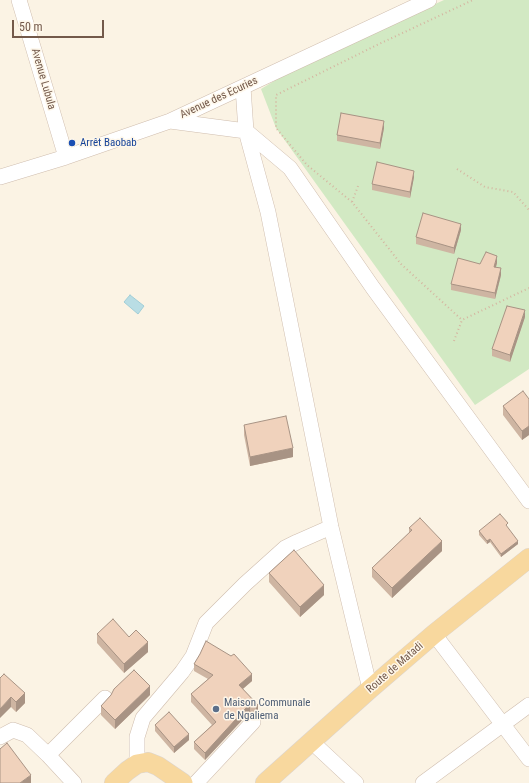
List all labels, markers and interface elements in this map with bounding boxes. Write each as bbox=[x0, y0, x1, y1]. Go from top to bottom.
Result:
scale bar bbox=[14, 12, 106, 38]
text: 50 m bbox=[19, 20, 43, 34]
street label: Avenue Lubula bbox=[28, 47, 58, 111]
street label: Avenue des Ecuries bbox=[178, 74, 260, 122]
place label: Arrêt Baobab bbox=[80, 136, 137, 150]
marker: Arrêt Baobab bbox=[67, 138, 77, 148]
street label: Route de Matadi bbox=[364, 640, 426, 696]
place label: Maison Communale de Ngaliema bbox=[224, 696, 310, 722]
marker: Maison Communale de Ngaliema bbox=[211, 704, 221, 714]

